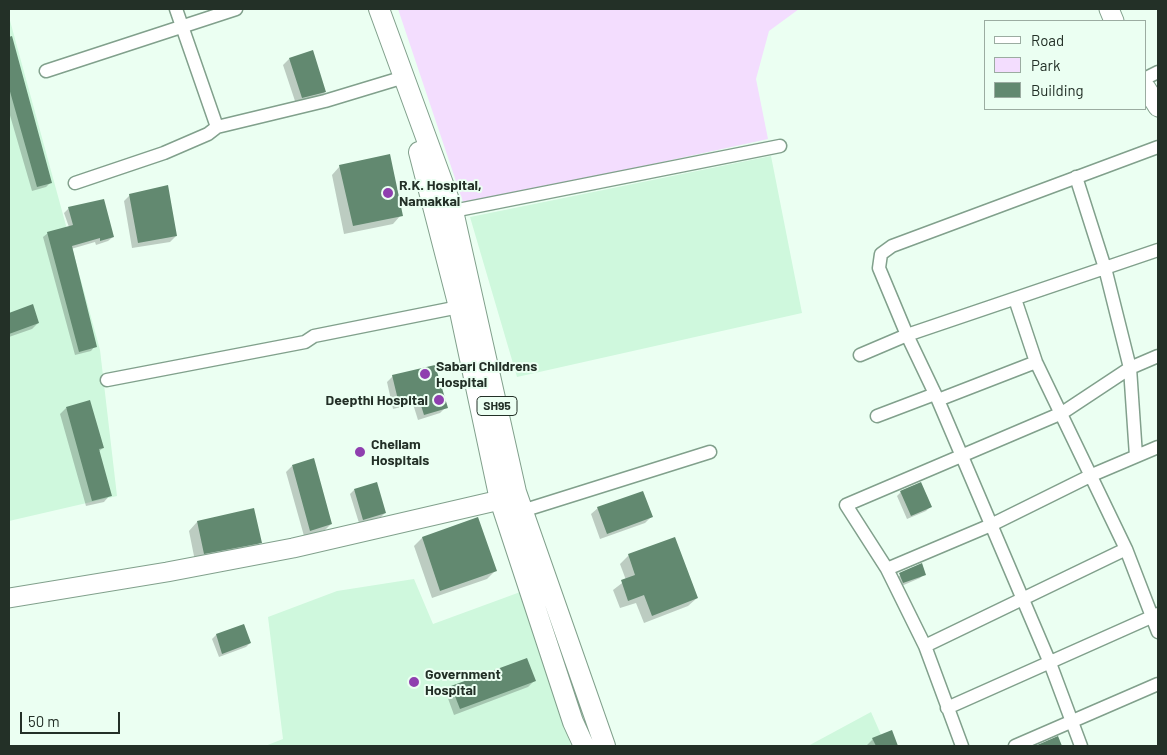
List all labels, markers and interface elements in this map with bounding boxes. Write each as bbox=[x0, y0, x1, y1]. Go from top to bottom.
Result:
legend bbox=[984, 20, 1147, 110]
text: Road bbox=[1031, 31, 1064, 49]
text: Park bbox=[1031, 56, 1060, 74]
text: Building bbox=[1031, 81, 1084, 99]
place label: R.K. Hospital, Namakkal bbox=[399, 177, 482, 210]
marker: R.K. Hospital, Namakkal bbox=[381, 186, 395, 200]
place label: Sabari Childrens Hospital bbox=[436, 358, 537, 391]
marker: Sabari Childrens Hospital bbox=[418, 367, 432, 381]
place label: Deepthi Hospital bbox=[325, 392, 428, 408]
marker: Deepthi Hospital bbox=[432, 393, 446, 407]
road number: SH95 bbox=[477, 396, 517, 416]
place label: Chellam Hospitals bbox=[371, 436, 429, 468]
marker: Chellam Hospitals bbox=[353, 445, 367, 459]
place label: Government Hospital bbox=[425, 666, 501, 699]
marker: Government Hospital bbox=[407, 675, 421, 689]
scale bar bbox=[22, 702, 122, 734]
text: 50 m bbox=[28, 712, 60, 730]

